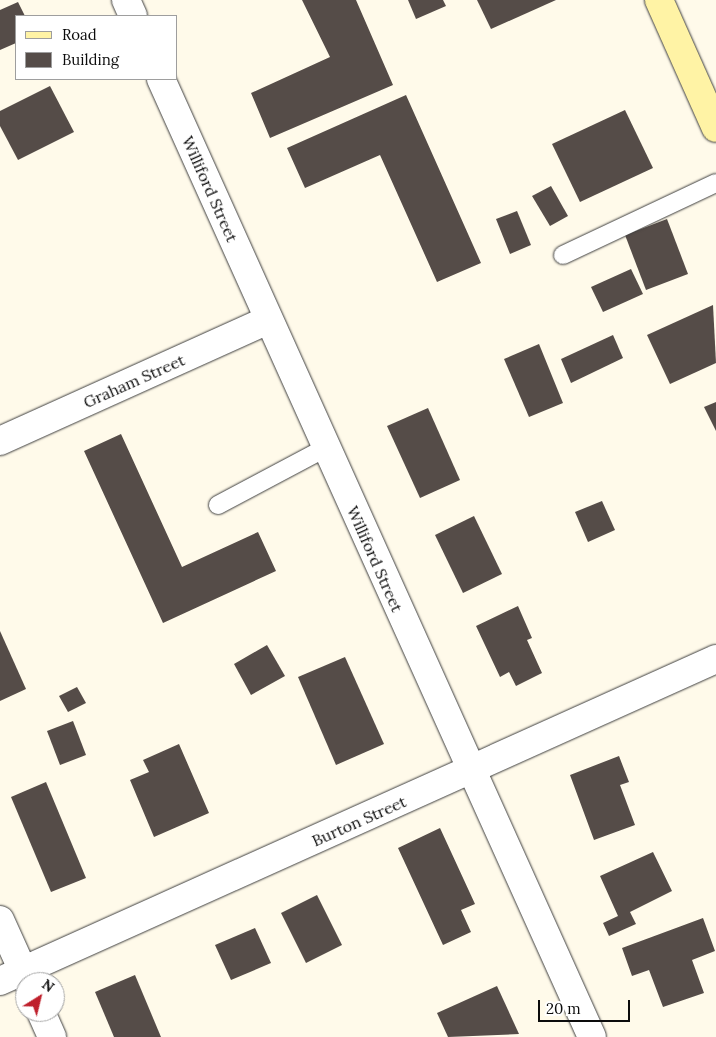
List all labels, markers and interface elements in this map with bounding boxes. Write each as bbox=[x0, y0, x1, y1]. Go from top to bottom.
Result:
legend bbox=[15, 15, 178, 80]
text: Road bbox=[62, 25, 97, 44]
text: Building bbox=[62, 50, 119, 69]
street label: Williford Street bbox=[178, 133, 242, 245]
street label: Graham Street bbox=[80, 350, 188, 412]
street label: Williford Street bbox=[343, 503, 407, 615]
street label: Burton Street bbox=[309, 792, 409, 850]
north arrow bbox=[15, 972, 65, 1022]
text: N bbox=[39, 975, 58, 996]
scale bar bbox=[541, 990, 634, 1022]
text: 20 m bbox=[546, 999, 581, 1018]

